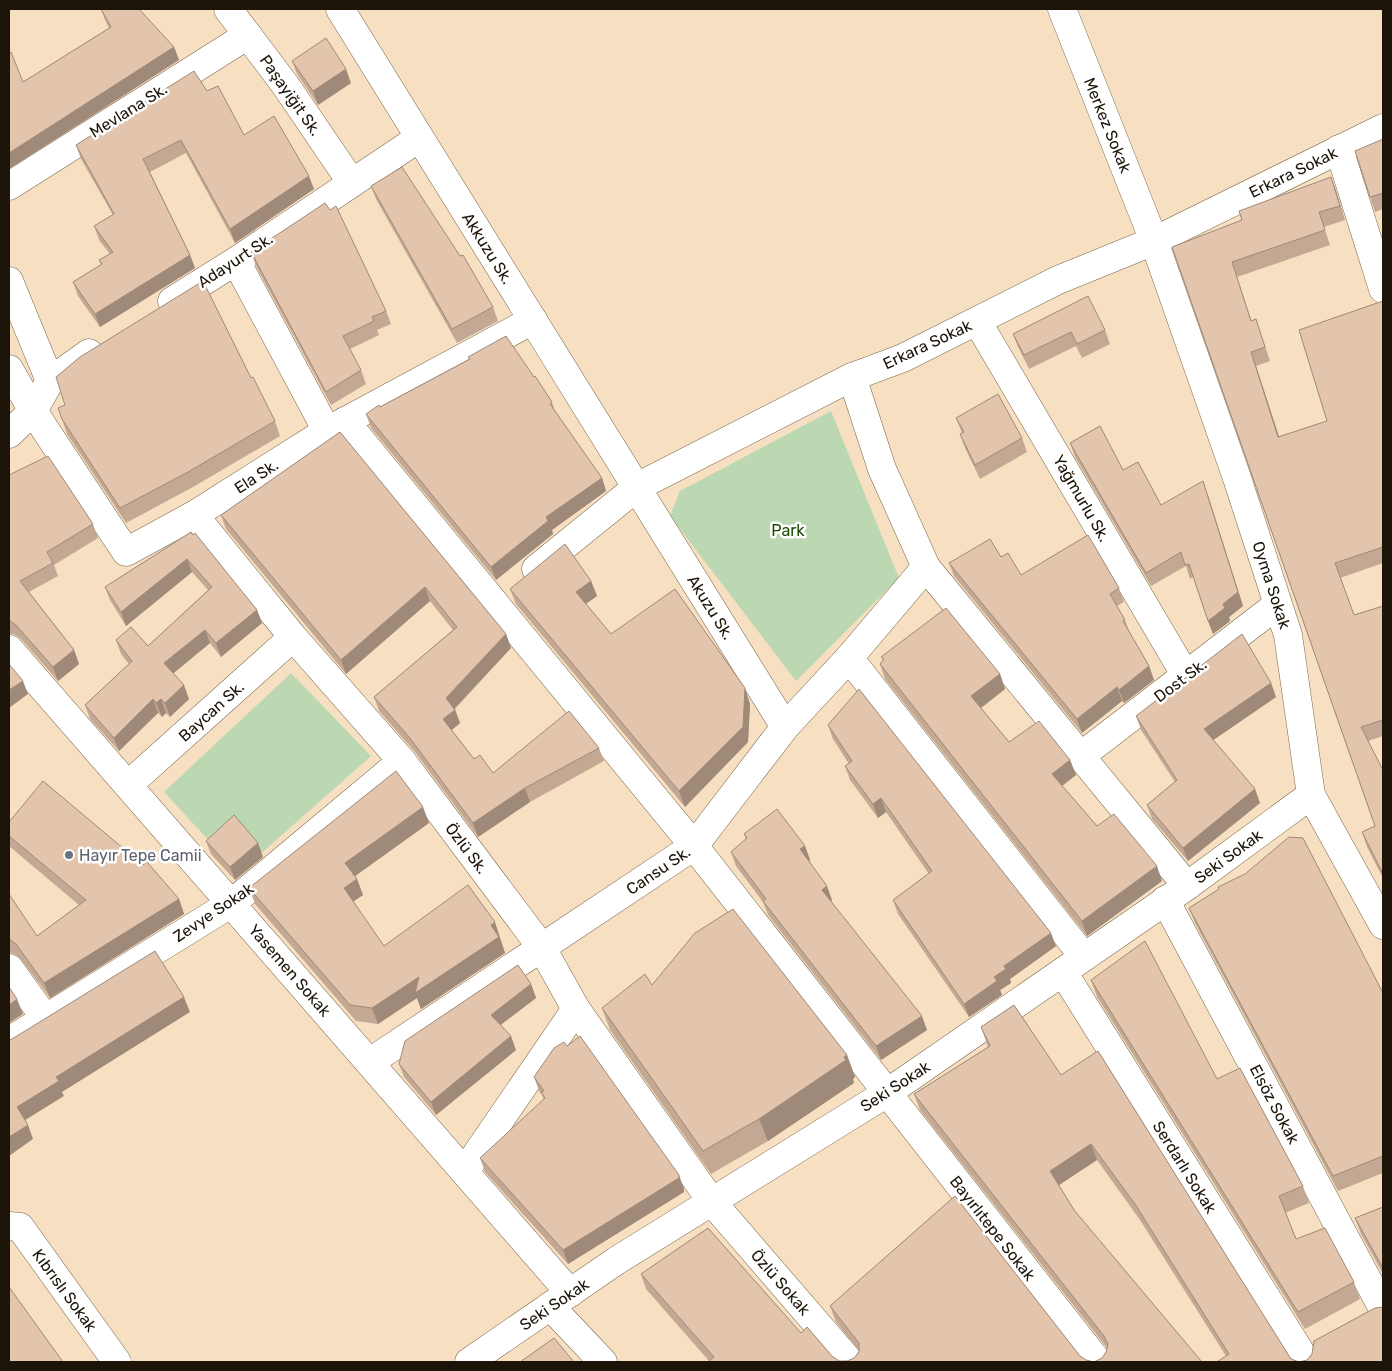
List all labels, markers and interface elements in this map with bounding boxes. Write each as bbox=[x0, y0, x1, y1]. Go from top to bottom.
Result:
street label: Paşayiğit Sk. bbox=[256, 51, 325, 139]
street label: Merkez Sokak bbox=[1080, 75, 1136, 176]
street label: Mevlana Sk. bbox=[86, 79, 170, 142]
street label: Erkara Sokak bbox=[1246, 143, 1341, 202]
street label: Akkuzu Sk. bbox=[458, 209, 517, 288]
street label: Adayurt Sk. bbox=[194, 229, 276, 292]
street label: Erkara Sokak bbox=[880, 315, 975, 373]
street label: Yağmurlu Sk. bbox=[1049, 452, 1114, 545]
street label: Ela Sk. bbox=[231, 455, 282, 498]
park label: Park bbox=[771, 521, 805, 540]
street label: Oyma Sokak bbox=[1248, 539, 1295, 632]
street label: Akuzu Sk. bbox=[683, 571, 738, 643]
street label: Dost Sk. bbox=[1150, 655, 1210, 706]
street label: Baycan Sk. bbox=[175, 677, 248, 746]
street label: Özlü Sk. bbox=[441, 819, 492, 877]
street label: Seki Sokak bbox=[1191, 825, 1267, 887]
street label: Cansu Sk. bbox=[623, 842, 694, 899]
place label: Hayır Tepe Camii bbox=[79, 846, 202, 865]
marker: Hayır Tepe Camii bbox=[63, 849, 75, 861]
street label: Zevye Sokak bbox=[170, 878, 258, 946]
street label: Yasemen Sokak bbox=[244, 920, 335, 1021]
street label: Seki Sokak bbox=[857, 1056, 934, 1116]
street label: Elsöz Sokak bbox=[1246, 1061, 1304, 1148]
street label: Serdarlı Sokak bbox=[1149, 1118, 1221, 1218]
street label: Bayırlıtepe Sokak bbox=[946, 1172, 1040, 1285]
street label: Kıbrıslı Sokak bbox=[28, 1245, 101, 1336]
street label: Özlü Sokak bbox=[747, 1246, 815, 1320]
street label: Seki Sokak bbox=[516, 1274, 593, 1334]

